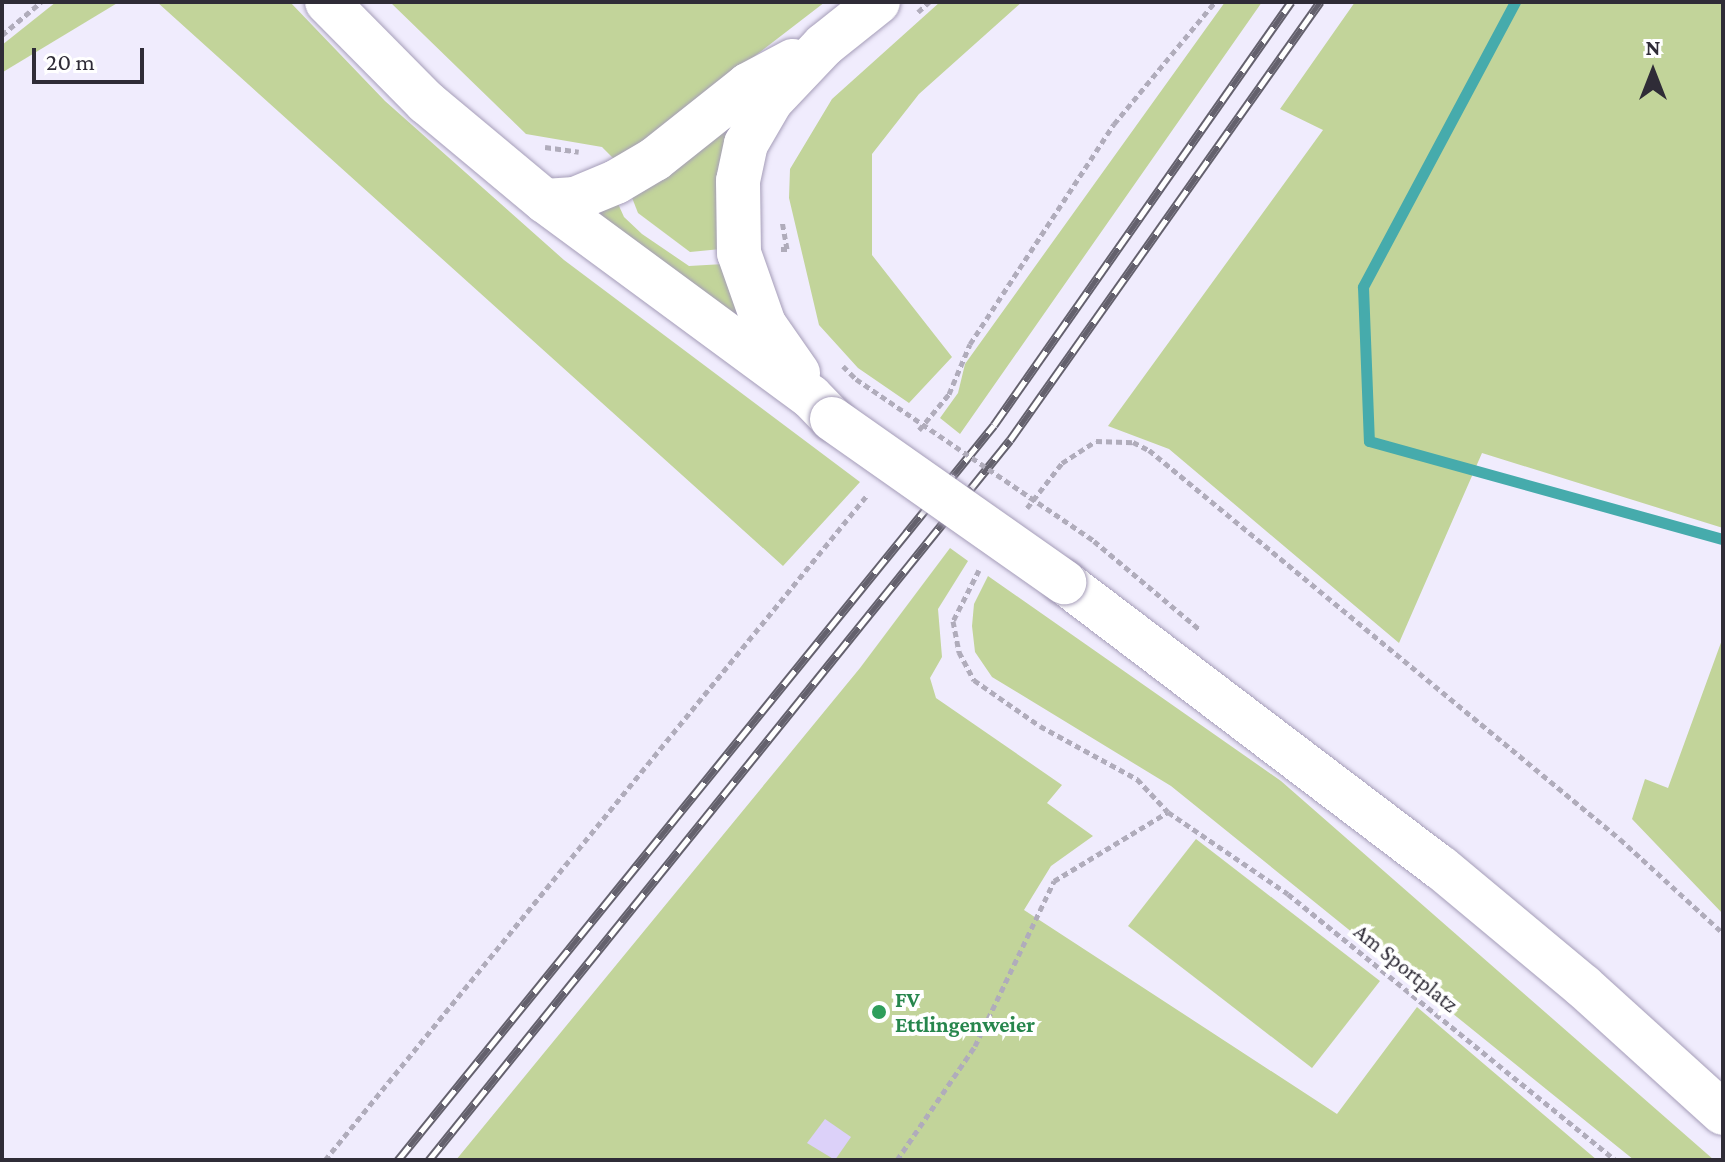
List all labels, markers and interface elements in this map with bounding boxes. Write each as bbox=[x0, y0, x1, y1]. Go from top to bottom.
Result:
scale bar bbox=[36, 32, 148, 82]
north arrow bbox=[1613, 32, 1693, 112]
text: N bbox=[1646, 35, 1661, 60]
text: 20 m bbox=[46, 48, 95, 75]
street label: Am Sportplatz bbox=[1349, 918, 1463, 1018]
place label: FV Ettlingenweier bbox=[895, 986, 1035, 1038]
marker: FV Ettlingenweier bbox=[870, 1003, 888, 1021]

